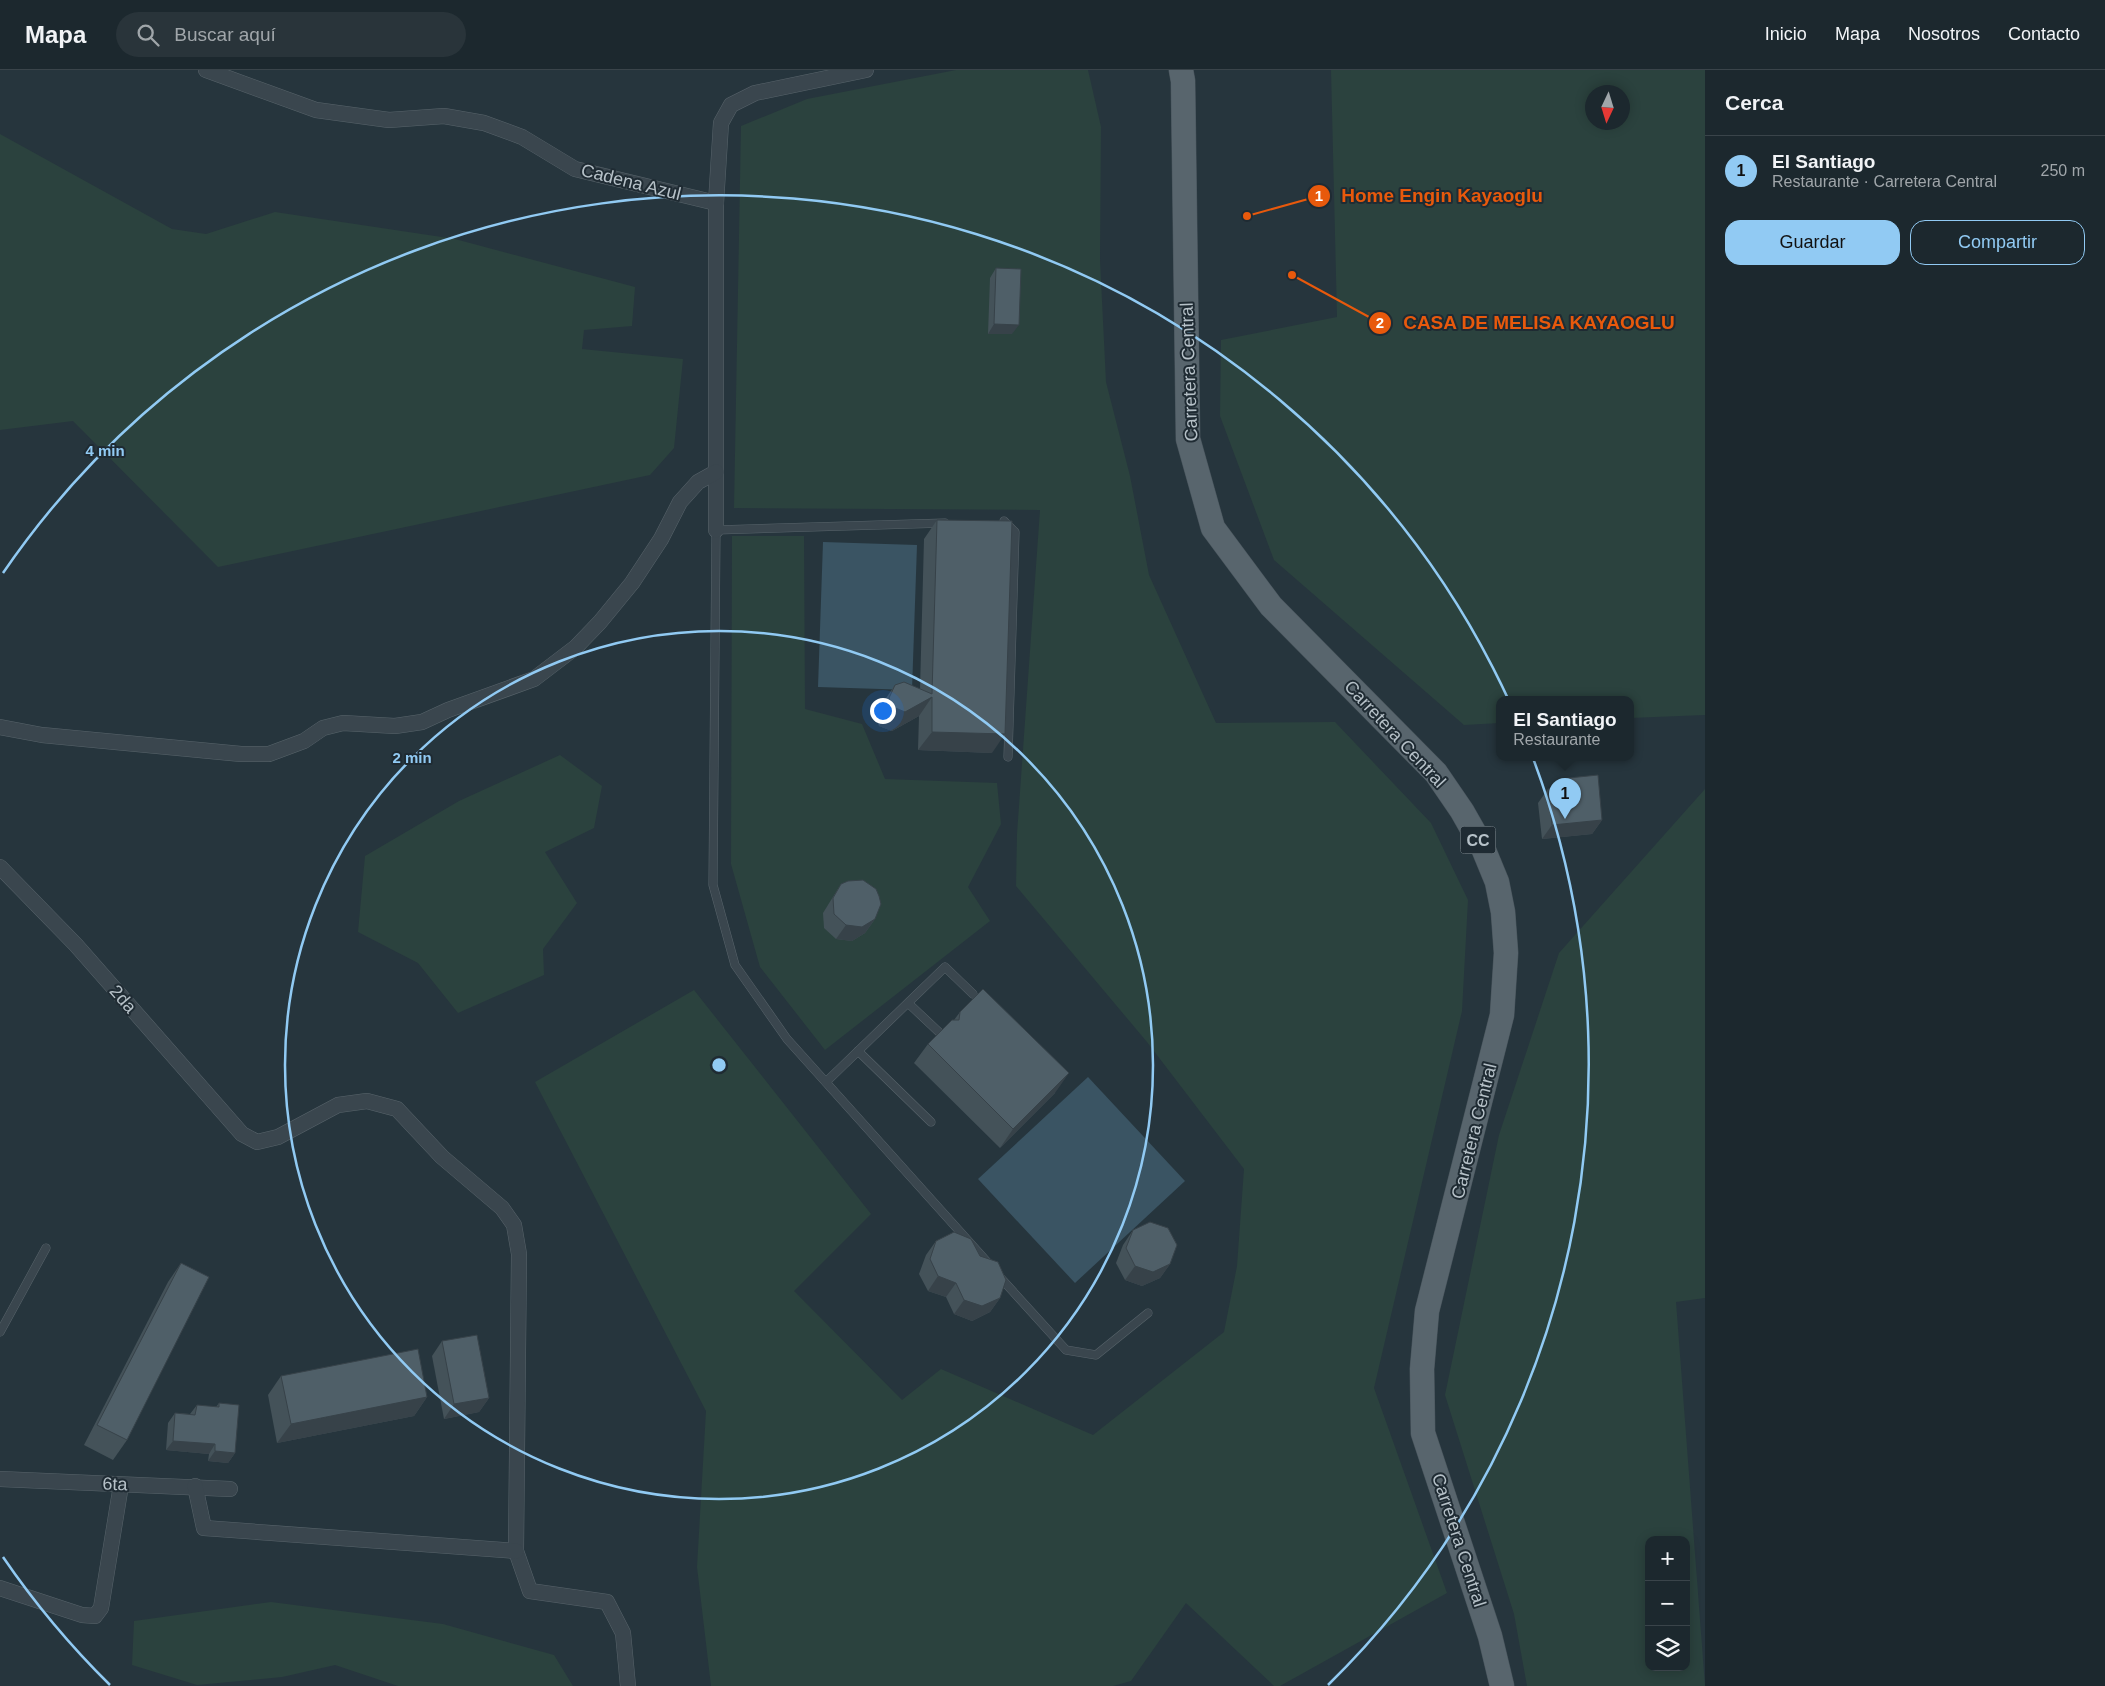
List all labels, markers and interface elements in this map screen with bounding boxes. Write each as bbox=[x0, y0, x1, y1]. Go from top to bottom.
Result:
search box bbox=[116, 12, 466, 57]
text: Mapa bbox=[25, 21, 86, 48]
icon: search bbox=[134, 21, 162, 49]
text: Buscar aquí bbox=[174, 24, 276, 45]
text: Inicio bbox=[1765, 24, 1807, 44]
text: Mapa bbox=[1835, 24, 1880, 44]
text: Nosotros bbox=[1908, 24, 1980, 44]
text: Contacto bbox=[2008, 24, 2080, 44]
north arrow bbox=[1585, 85, 1630, 130]
text: Cerca bbox=[1725, 91, 1783, 114]
text: El Santiago bbox=[1772, 151, 1875, 172]
street label: Cadena Azul bbox=[579, 160, 683, 204]
text: 1 bbox=[1737, 162, 1745, 179]
text: 250 m bbox=[2041, 162, 2085, 179]
text: Restaurante · Carretera Central bbox=[1772, 173, 1997, 190]
callout: Home Engin Kayaoglu bbox=[1306, 179, 1553, 213]
text: Home Engin Kayaoglu bbox=[1341, 185, 1543, 206]
text: 1 bbox=[1315, 187, 1323, 204]
button: Guardar bbox=[1725, 220, 1900, 265]
button: Compartir bbox=[1910, 220, 2085, 265]
street label: Carretera Central bbox=[1177, 302, 1201, 442]
callout: CASA DE MELISA KAYAOGLU bbox=[1368, 306, 1686, 340]
text: CASA DE MELISA KAYAOGLU bbox=[1403, 312, 1675, 333]
text: 2 bbox=[1376, 314, 1384, 331]
text: 4 min bbox=[85, 442, 125, 459]
street label: Carretera Central bbox=[1340, 676, 1450, 792]
popup bbox=[1496, 696, 1634, 761]
your location bbox=[870, 698, 896, 724]
text: El Santiago bbox=[1513, 709, 1617, 730]
text: Restaurante bbox=[1513, 731, 1600, 748]
text: 2 min bbox=[392, 749, 432, 766]
pin: 1 bbox=[1549, 778, 1581, 819]
road number: CC bbox=[1460, 826, 1496, 854]
street label: 2da bbox=[106, 981, 141, 1018]
centre of rings bbox=[710, 1056, 728, 1074]
street label: Carretera Central bbox=[1447, 1061, 1501, 1201]
street label: Carretera Central bbox=[1428, 1471, 1490, 1609]
street label: 6ta bbox=[102, 1474, 129, 1494]
map controls bbox=[1645, 1536, 1690, 1671]
button: + bbox=[1645, 1536, 1690, 1581]
button: − bbox=[1645, 1581, 1690, 1626]
button: layers bbox=[1645, 1626, 1690, 1671]

